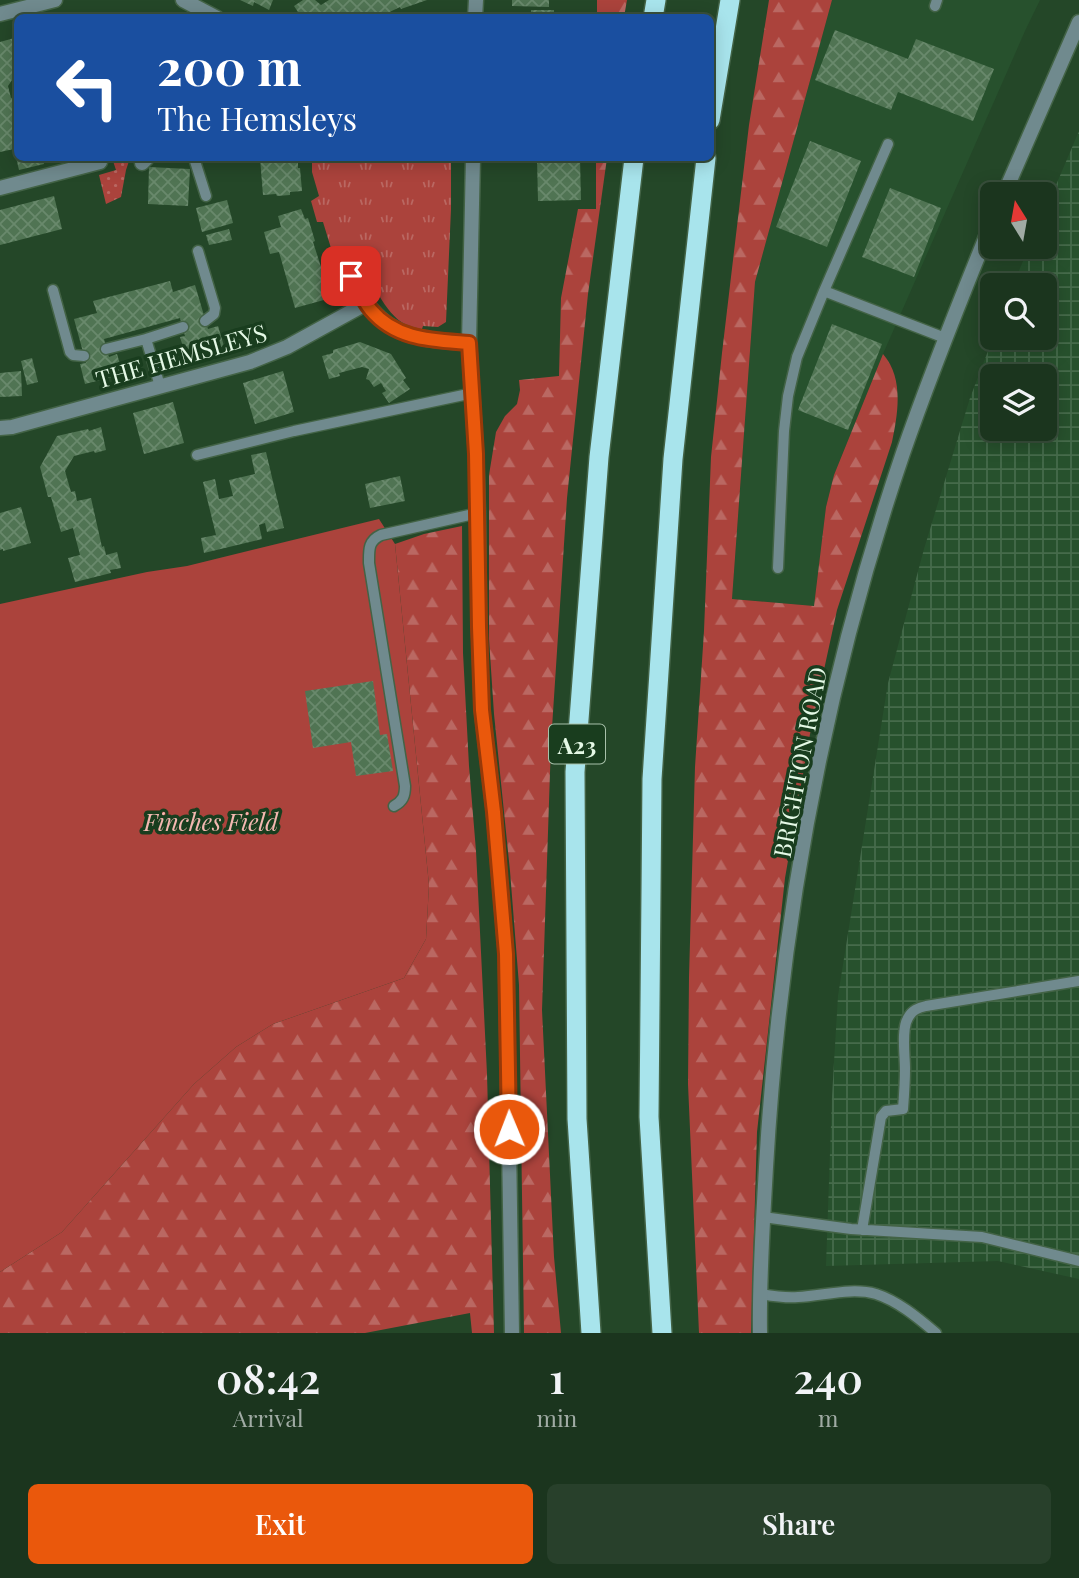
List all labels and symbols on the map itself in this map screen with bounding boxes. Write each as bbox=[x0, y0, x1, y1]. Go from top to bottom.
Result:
north arrow bbox=[980, 182, 1057, 259]
pin bbox=[321, 246, 381, 306]
street label: THE HEMSLEYS bbox=[92, 315, 270, 395]
street label: BRIGHTON ROAD bbox=[765, 664, 833, 860]
road number: A23 bbox=[549, 724, 605, 764]
park label: Finches Field bbox=[143, 805, 279, 837]
position arrow bbox=[472, 1092, 546, 1166]

